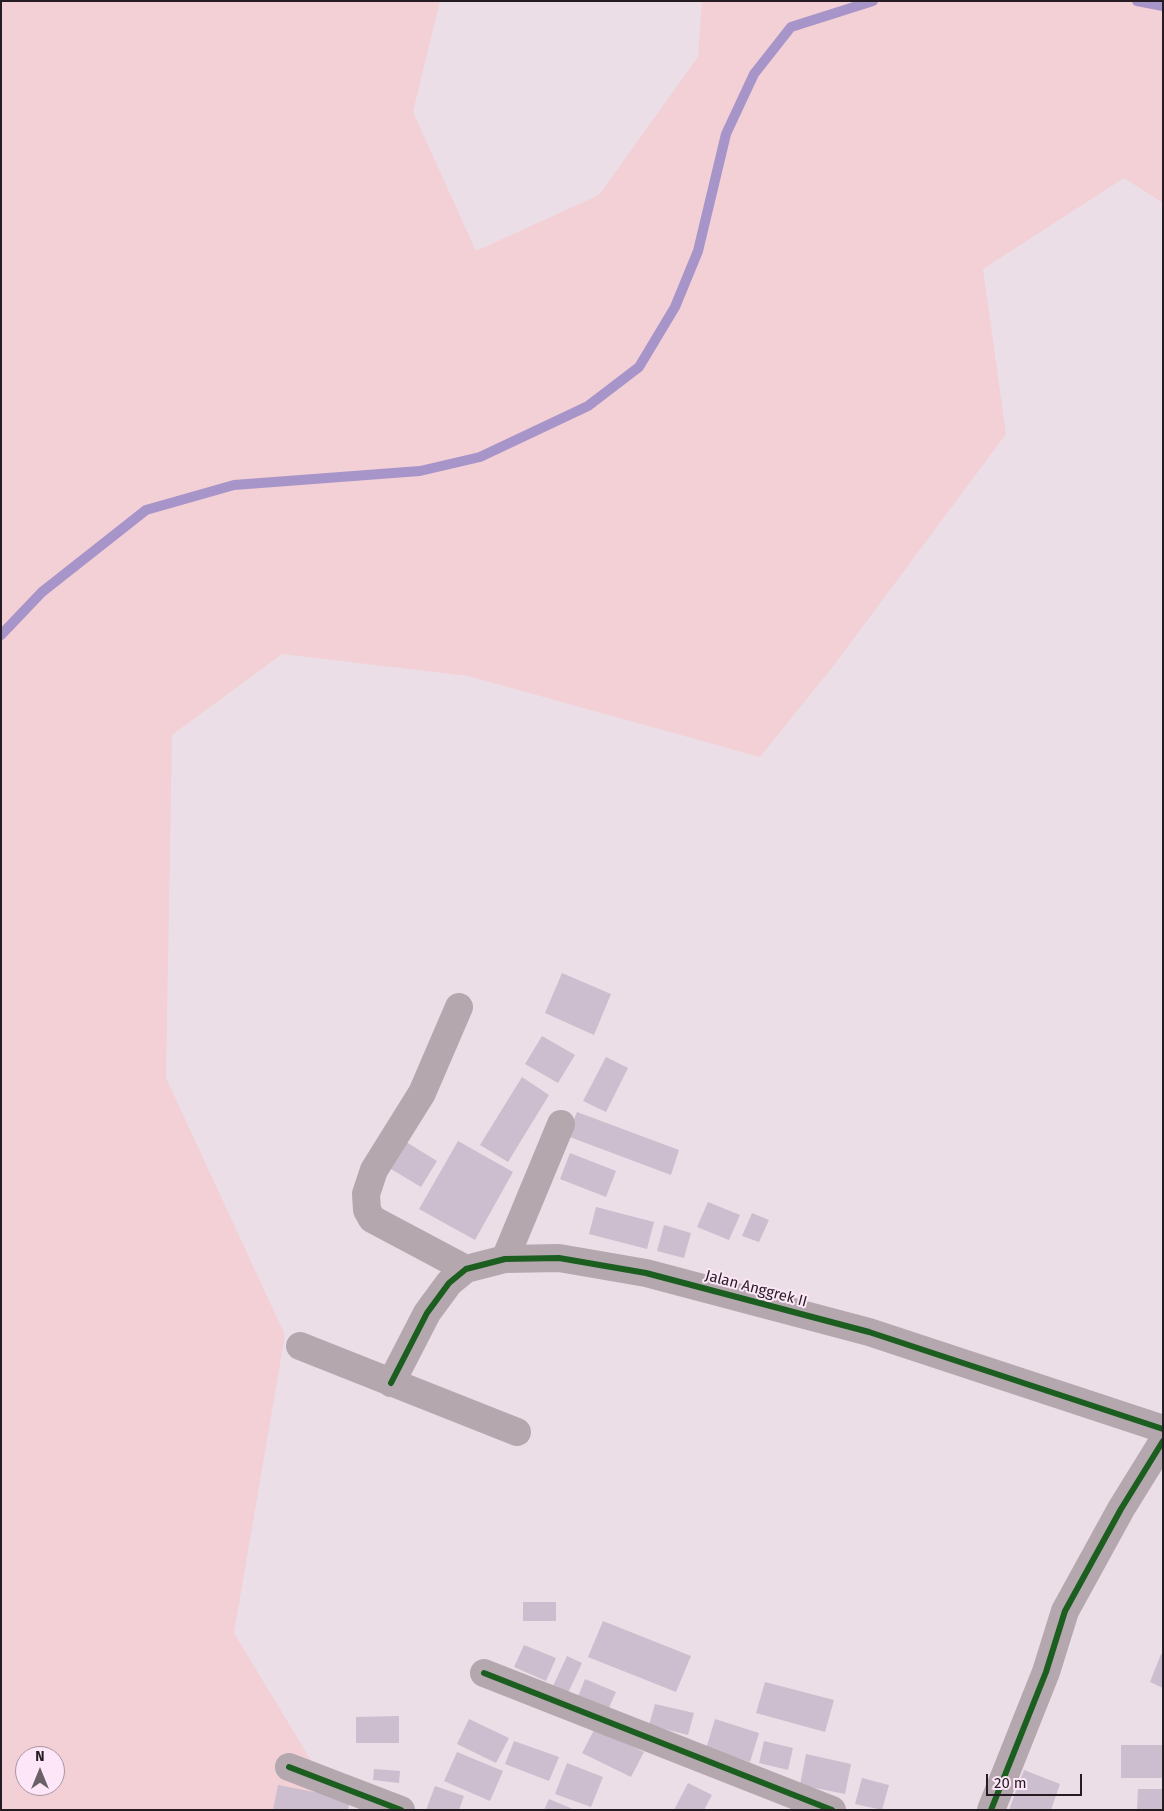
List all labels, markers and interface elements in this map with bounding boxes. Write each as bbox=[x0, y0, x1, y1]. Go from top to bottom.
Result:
street label: Jalan Anggrek II bbox=[703, 1267, 809, 1311]
north arrow bbox=[15, 1746, 65, 1796]
text: N bbox=[35, 1748, 45, 1765]
scale bar bbox=[989, 1764, 1085, 1796]
text: 20 m bbox=[994, 1774, 1027, 1792]

